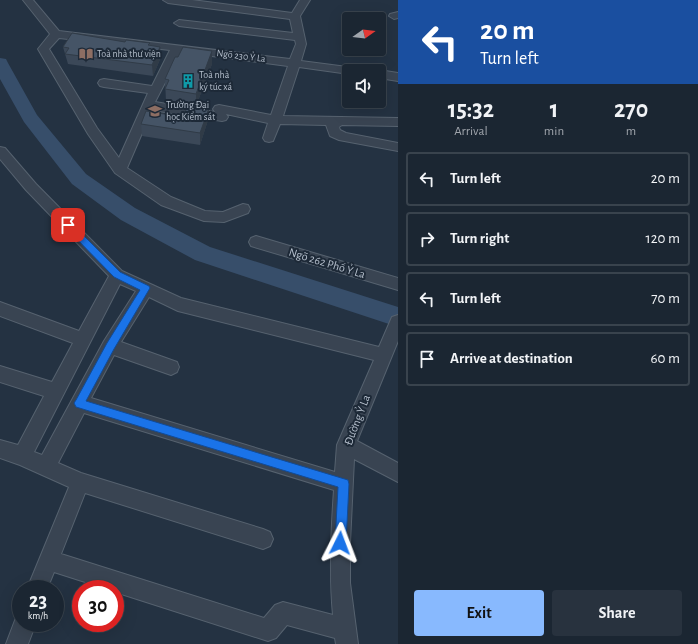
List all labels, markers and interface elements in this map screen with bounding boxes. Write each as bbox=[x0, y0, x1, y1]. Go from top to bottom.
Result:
north arrow bbox=[342, 12, 386, 56]
map controls bbox=[342, 12, 386, 108]
icon: left bbox=[414, 16, 466, 68]
text: 20 m bbox=[480, 17, 535, 45]
library icon: Toà nhà thư viện bbox=[78, 46, 94, 62]
street label: Ngõ 230 Ỷ La bbox=[216, 46, 267, 64]
place label: Toà nhà thư viện bbox=[97, 49, 161, 59]
text: Turn left bbox=[480, 50, 539, 68]
button: sound bbox=[342, 64, 386, 108]
place label: Toà nhà ký túc xá bbox=[199, 70, 232, 92]
building icon: Toà nhà ký túc xá bbox=[180, 73, 196, 89]
text: 15:32 bbox=[448, 98, 494, 122]
text: 1 bbox=[550, 98, 558, 122]
text: 270 bbox=[614, 98, 648, 122]
place label: Trường Đại học Kiểm sát bbox=[166, 100, 216, 122]
school or university icon: Trường Đại học Kiểm sát bbox=[147, 103, 163, 119]
text: Arrival bbox=[454, 125, 488, 138]
text: min bbox=[544, 125, 564, 138]
text: m bbox=[626, 125, 636, 138]
icon: left bbox=[416, 168, 438, 190]
text: Turn left bbox=[450, 171, 501, 186]
text: 20 m bbox=[651, 171, 680, 186]
pin bbox=[51, 208, 85, 242]
icon: arrive bbox=[57, 214, 79, 236]
icon: right bbox=[416, 228, 438, 250]
text: Turn right bbox=[450, 231, 509, 246]
text: 120 m bbox=[646, 231, 680, 246]
street label: Ngõ 262 Phố Ỷ La bbox=[287, 244, 368, 280]
icon: left bbox=[416, 288, 438, 310]
text: Turn left bbox=[450, 291, 501, 306]
text: 70 m bbox=[651, 291, 680, 306]
icon: arrive bbox=[416, 348, 438, 370]
text: Arrive at destination bbox=[450, 351, 573, 366]
text: 60 m bbox=[651, 351, 680, 366]
street label: Đường Ỷ La bbox=[340, 392, 372, 447]
position arrow bbox=[319, 522, 361, 564]
speed limit sign: 30 bbox=[72, 580, 124, 632]
button: Exit bbox=[414, 590, 544, 636]
button: Share bbox=[552, 590, 682, 636]
text: 23 bbox=[29, 591, 47, 611]
text: km/h bbox=[28, 611, 48, 621]

